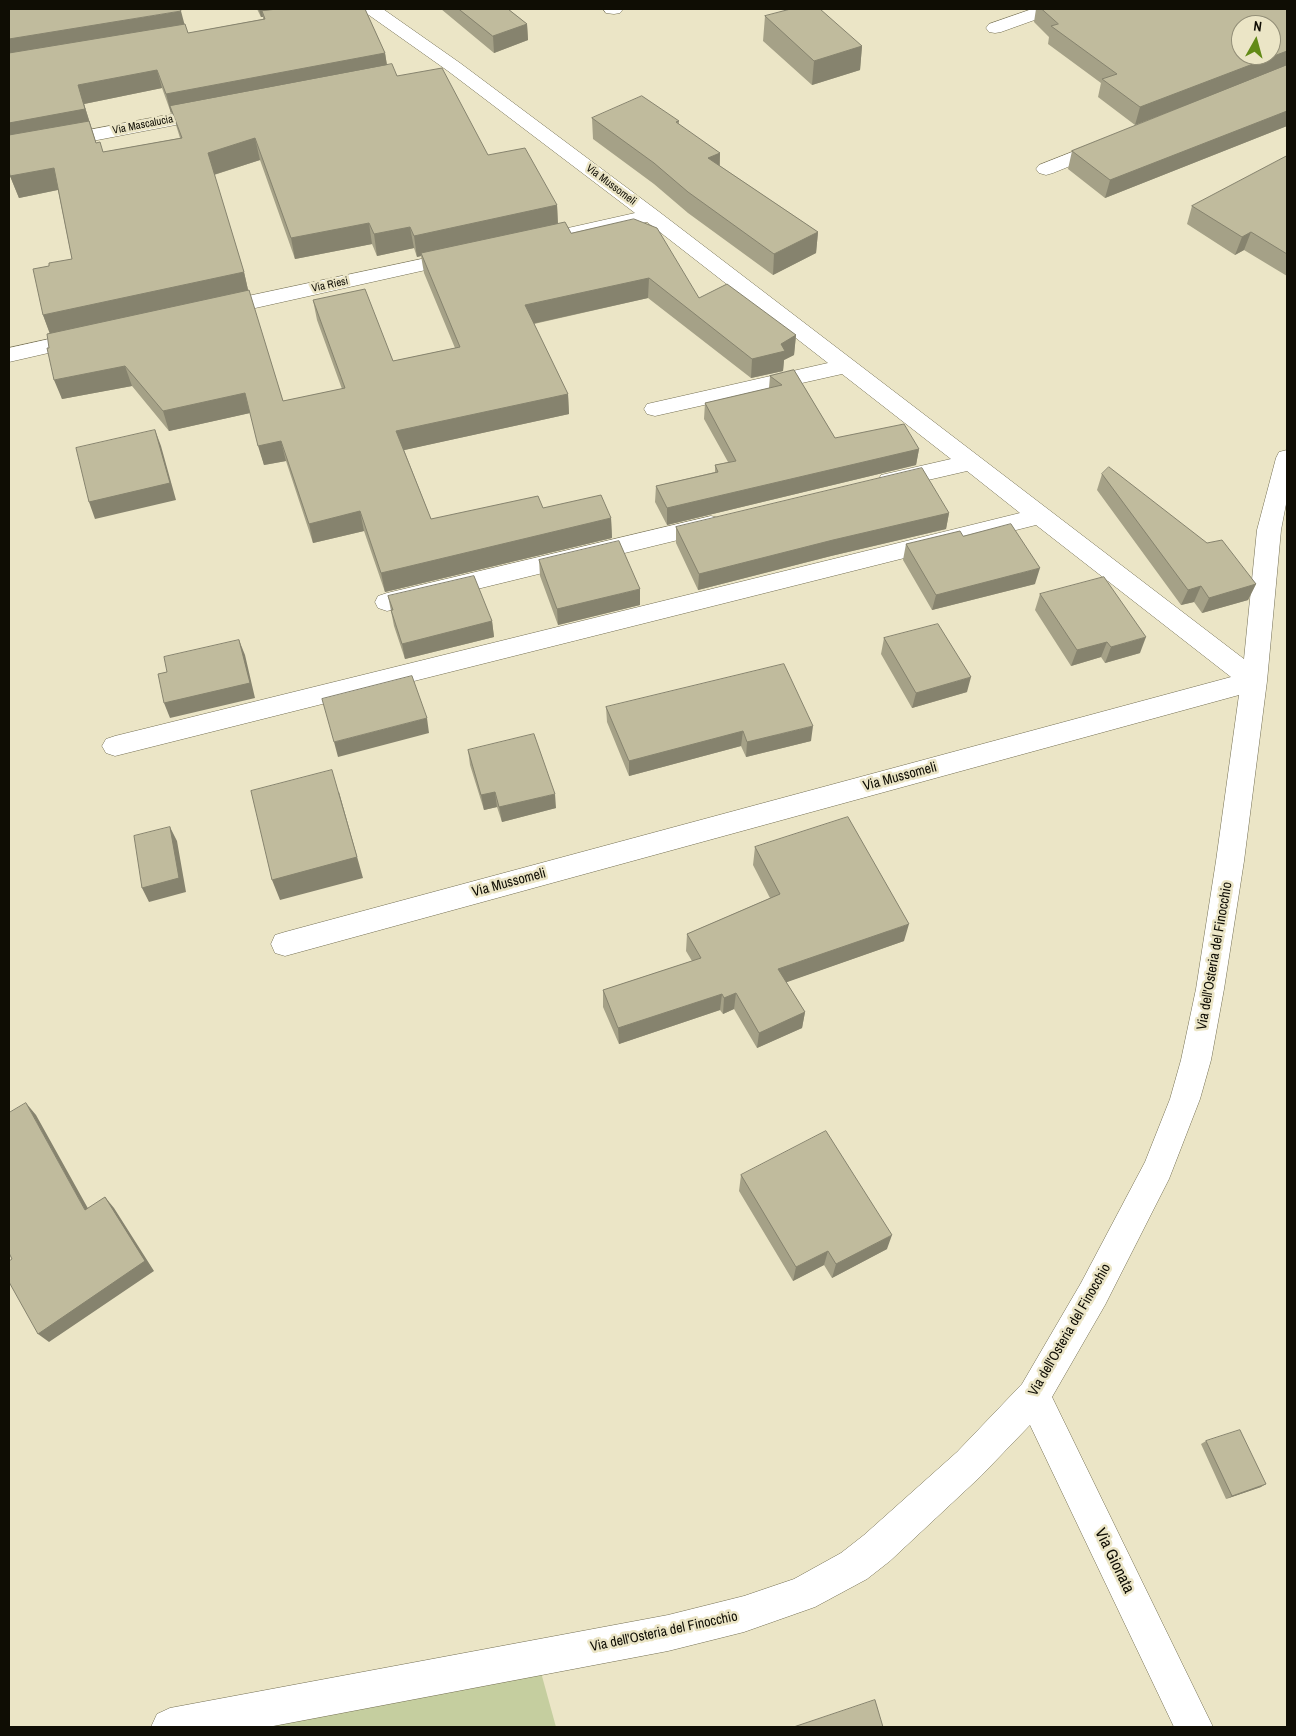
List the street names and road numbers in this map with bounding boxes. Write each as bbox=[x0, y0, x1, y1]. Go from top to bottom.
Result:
street label: Via Mascalucia bbox=[112, 113, 174, 137]
street label: Via Mussomeli bbox=[583, 162, 639, 208]
street label: Via Riesi bbox=[311, 275, 349, 295]
street label: Via Mussomeli bbox=[861, 759, 939, 795]
street label: Via Mussomeli bbox=[470, 865, 548, 901]
street label: Via dell'Osteria del Finocchio bbox=[1194, 881, 1236, 1031]
street label: Via dell'Osteria del Finocchio bbox=[1025, 1261, 1115, 1399]
street label: Via Gionata bbox=[1090, 1525, 1138, 1597]
street label: Via dell'Osteria del Finocchio bbox=[589, 1608, 739, 1656]

